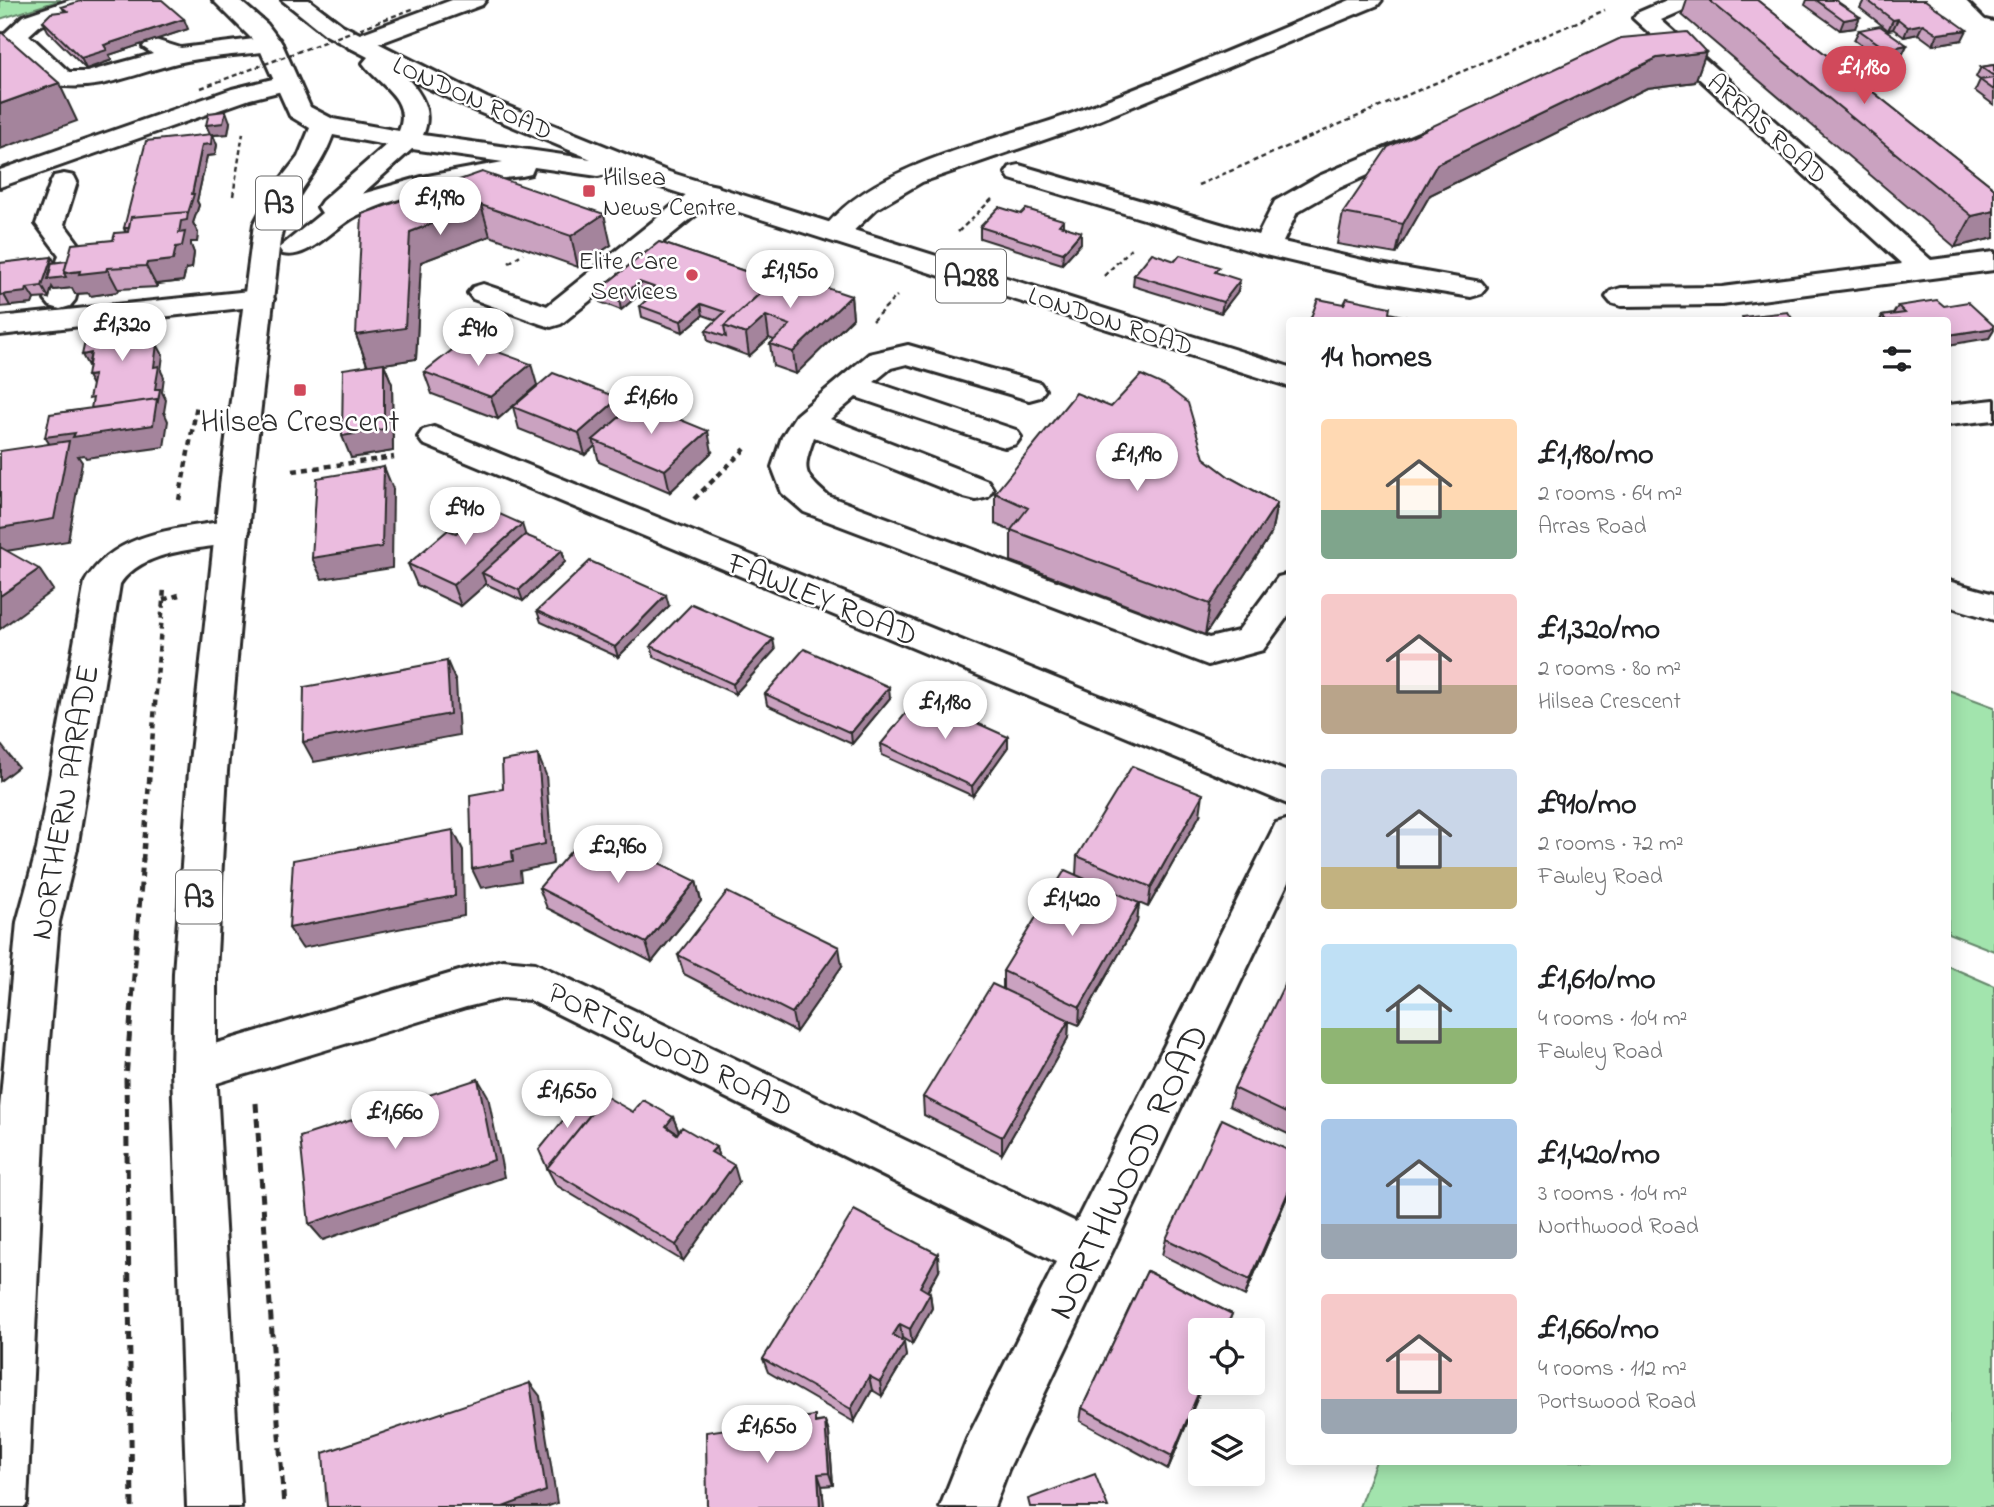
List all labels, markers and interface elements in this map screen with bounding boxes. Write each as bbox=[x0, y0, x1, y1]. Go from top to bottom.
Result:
pin: £1,180 bbox=[1807, 46, 1921, 106]
street label: LONDON ROAD bbox=[386, 48, 558, 152]
text: £1,180 bbox=[1838, 52, 1890, 85]
street label: ARRAS ROAD bbox=[1697, 66, 1835, 195]
place label: Hilsea News Centre bbox=[603, 160, 737, 228]
road number: A3 bbox=[256, 176, 302, 230]
pin: £1,990 bbox=[383, 177, 497, 237]
text: £1,990 bbox=[415, 183, 465, 216]
marker: Hilsea News Centre bbox=[581, 183, 597, 199]
place label: Elite Care Services bbox=[578, 244, 678, 312]
pin: £1,950 bbox=[733, 250, 847, 310]
road number: A288 bbox=[936, 250, 1006, 302]
text: £1,950 bbox=[762, 256, 818, 289]
marker: Elite Care Services bbox=[684, 267, 700, 283]
street label: LONDON ROAD bbox=[1023, 278, 1197, 367]
pin: £1,320 bbox=[65, 304, 179, 363]
pin: £910 bbox=[437, 308, 519, 368]
text: £1,320 bbox=[94, 309, 150, 342]
text: £910 bbox=[459, 314, 497, 347]
text: 14 homes bbox=[1321, 337, 1432, 381]
icon: filters bbox=[1878, 340, 1916, 378]
pin: £1,610 bbox=[594, 376, 708, 436]
marker: Hilsea Crescent bbox=[292, 382, 308, 398]
text: £1,610 bbox=[624, 382, 678, 415]
place label: Hilsea Crescent bbox=[201, 400, 400, 447]
pin: £1,190 bbox=[1080, 434, 1194, 493]
text: £1,180/mo bbox=[1538, 434, 1654, 478]
text: £1,190 bbox=[1112, 439, 1162, 472]
icon: home bbox=[1377, 447, 1461, 531]
text: 2 rooms · 64 m² bbox=[1538, 478, 1682, 511]
pin: £910 bbox=[424, 488, 506, 547]
text: £910 bbox=[446, 493, 484, 526]
text: Arras Road bbox=[1538, 511, 1646, 544]
street label: FAWLEY ROAD bbox=[719, 541, 924, 661]
text: £1,320/mo bbox=[1538, 609, 1660, 653]
icon: home bbox=[1377, 622, 1461, 706]
text: 2 rooms · 80 m² bbox=[1538, 653, 1681, 686]
street label: NORTHERN PARADE bbox=[19, 661, 114, 944]
pin: £1,180 bbox=[888, 682, 1002, 741]
text: Hilsea Crescent bbox=[1538, 686, 1681, 719]
text: £1,180 bbox=[919, 687, 971, 720]
text: £910/mo bbox=[1538, 784, 1637, 828]
icon: home bbox=[1377, 797, 1461, 881]
pin: £2,960 bbox=[561, 826, 675, 885]
text: 2 rooms · 72 m² bbox=[1538, 828, 1684, 861]
text: £2,960 bbox=[590, 831, 646, 864]
text: Fawley Road bbox=[1538, 861, 1663, 894]
road number: A3 bbox=[176, 870, 222, 923]
pin: £1,420 bbox=[1015, 878, 1129, 938]
text: £1,420 bbox=[1044, 884, 1100, 917]
text: £1,610/mo bbox=[1538, 959, 1656, 1003]
street label: PORTSWOOD ROAD bbox=[539, 971, 800, 1131]
icon: home bbox=[1377, 972, 1461, 1056]
text: 4 rooms · 104 m² bbox=[1538, 1003, 1687, 1036]
street label: NORTHWOOD ROAD bbox=[1035, 1016, 1226, 1330]
text: Fawley Road bbox=[1538, 1036, 1663, 1069]
pin: £1,650 bbox=[510, 1070, 624, 1130]
text: £1,650 bbox=[538, 1076, 597, 1109]
pin: £1,660 bbox=[338, 1092, 452, 1151]
text: £1,660 bbox=[367, 1097, 423, 1130]
text: £1,420/mo bbox=[1538, 1134, 1660, 1178]
icon: home bbox=[1377, 1147, 1461, 1231]
text: 3 rooms · 104 m² bbox=[1538, 1178, 1687, 1211]
text: Northwood Road bbox=[1538, 1211, 1699, 1244]
text: £1,660/mo bbox=[1538, 1309, 1659, 1353]
map controls bbox=[1188, 1318, 1265, 1486]
button: locate bbox=[1188, 1318, 1265, 1395]
icon: home bbox=[1377, 1322, 1461, 1406]
text: 4 rooms · 112 m² bbox=[1538, 1353, 1687, 1386]
text: Portswood Road bbox=[1538, 1386, 1696, 1419]
pin: £1,650 bbox=[710, 1406, 824, 1465]
button: layers bbox=[1188, 1409, 1265, 1486]
text: £1,650 bbox=[738, 1411, 797, 1444]

